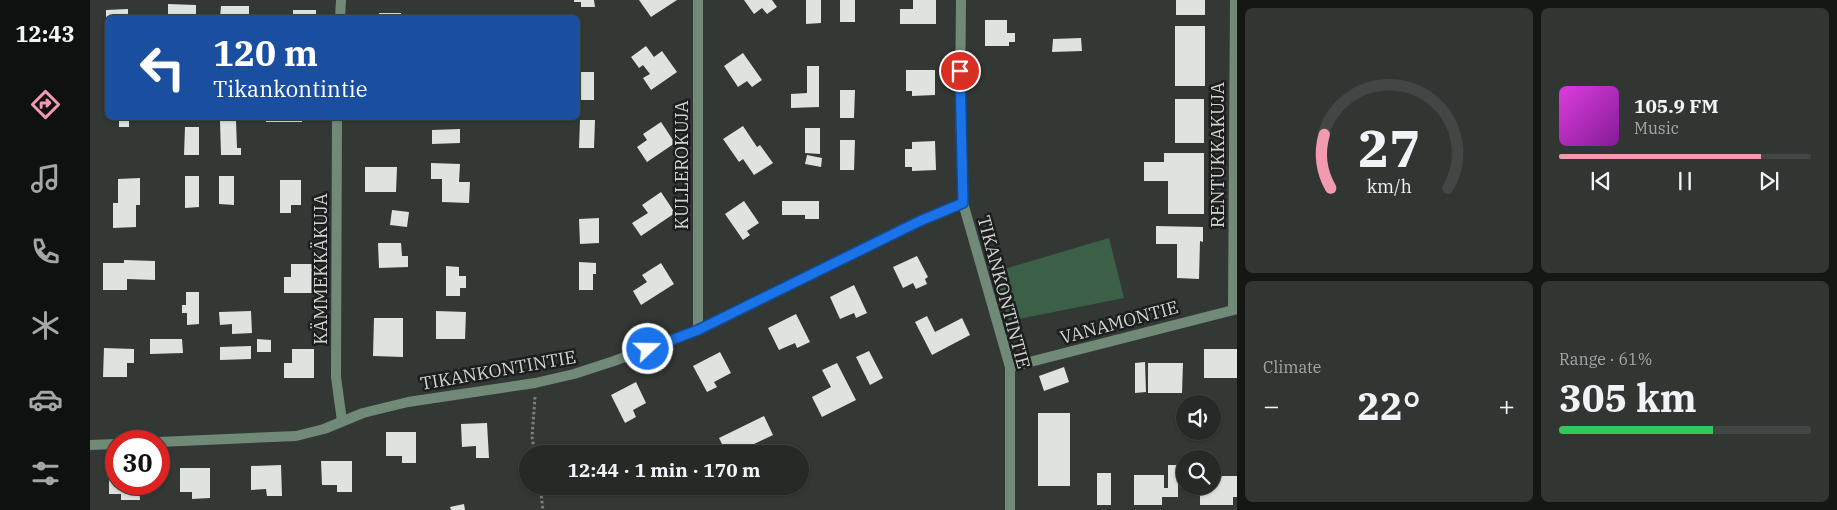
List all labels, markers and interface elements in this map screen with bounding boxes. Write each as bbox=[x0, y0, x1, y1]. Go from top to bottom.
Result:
text: 12:43 bbox=[15, 19, 75, 48]
text: 120 m bbox=[213, 30, 318, 76]
icon: left bbox=[130, 35, 195, 100]
pin bbox=[939, 50, 981, 92]
icon: arrive bbox=[946, 57, 974, 85]
text: Tikankontintie bbox=[213, 74, 367, 103]
street label: RENTUKKAKUJA bbox=[1206, 81, 1229, 228]
icon: directions bbox=[28, 87, 63, 122]
text: 105.9 FM bbox=[1634, 94, 1719, 118]
street label: KULLEROKUJA bbox=[670, 100, 693, 230]
text: 27 bbox=[1358, 114, 1420, 181]
text: Music bbox=[1634, 118, 1679, 138]
icon: music bbox=[28, 161, 63, 196]
icon: previous bbox=[1587, 167, 1615, 195]
icon: pause bbox=[1671, 167, 1699, 195]
icon: next bbox=[1755, 167, 1783, 195]
text: km/h bbox=[1366, 175, 1412, 198]
street label: KÄMMEKKÄKUJA bbox=[309, 193, 332, 345]
street label: TIKANKONTINTIE bbox=[972, 213, 1036, 371]
icon: phone bbox=[28, 234, 63, 269]
street label: VANAMONTIE bbox=[1057, 295, 1181, 349]
icon: climate bbox=[28, 308, 63, 343]
position arrow bbox=[621, 322, 673, 374]
street label: TIKANKONTINTIE bbox=[418, 345, 578, 395]
text: Range · 61% bbox=[1559, 349, 1652, 369]
text: Climate bbox=[1263, 357, 1321, 377]
text: 305 km bbox=[1559, 373, 1697, 422]
text: 22° bbox=[1357, 381, 1421, 430]
icon: car bbox=[28, 382, 63, 417]
text: − bbox=[1263, 387, 1280, 424]
text: + bbox=[1498, 387, 1515, 424]
map controls bbox=[1176, 395, 1221, 495]
button: sound bbox=[1176, 395, 1221, 440]
speed limit sign: 30 bbox=[105, 430, 170, 495]
button: search bbox=[1176, 450, 1221, 495]
icon: filters bbox=[28, 456, 63, 491]
text: 12:44 · 1 min · 170 m bbox=[568, 458, 760, 482]

